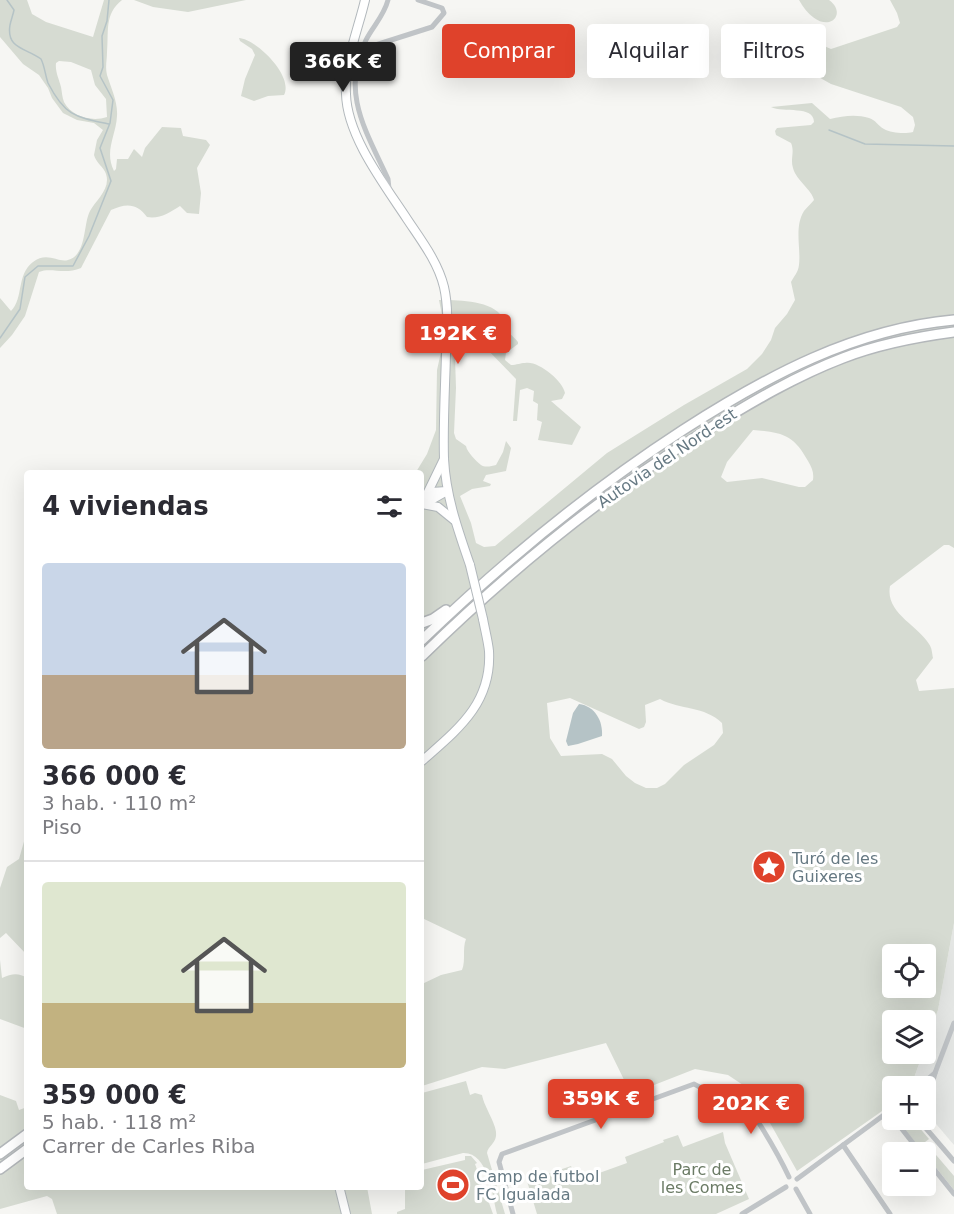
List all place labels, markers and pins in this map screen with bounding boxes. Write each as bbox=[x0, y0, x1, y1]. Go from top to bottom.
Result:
pin: 366K € bbox=[294, 42, 392, 93]
pin: 192K € bbox=[409, 314, 507, 365]
place icon: Turó de les Guixeres bbox=[751, 849, 787, 885]
place label: Turó de les Guixeres bbox=[791, 849, 878, 886]
pin: 359K € bbox=[552, 1079, 650, 1130]
pin: 202K € bbox=[702, 1084, 800, 1135]
sports icon: Camp de futbol FC Igualada bbox=[435, 1167, 471, 1203]
place label: Camp de futbol FC Igualada bbox=[476, 1167, 599, 1204]

